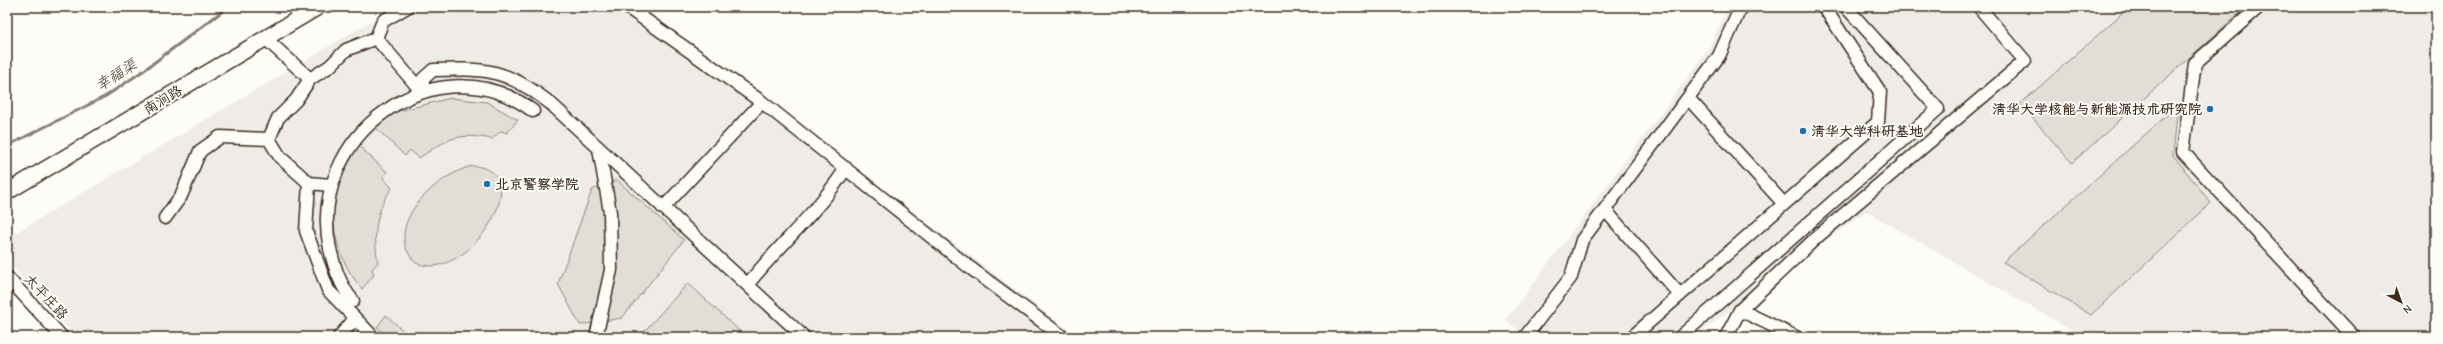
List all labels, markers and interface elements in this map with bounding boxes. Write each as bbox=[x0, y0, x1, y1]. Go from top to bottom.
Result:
water label: 幸福渠 bbox=[92, 54, 142, 95]
street label: 南涧路 bbox=[141, 82, 185, 118]
place label: 清华大学核能与新能源技术研究院 bbox=[1992, 101, 2202, 118]
marker: 清华大学核能与新能源技术研究院 bbox=[2205, 104, 2215, 114]
place label: 清华大学科研基地 bbox=[1811, 123, 1923, 140]
marker: 清华大学科研基地 bbox=[1798, 126, 1808, 136]
place label: 北京警察学院 bbox=[495, 176, 579, 193]
marker: 北京警察学院 bbox=[482, 179, 492, 189]
street label: 太平庄路 bbox=[21, 271, 71, 323]
north arrow bbox=[2381, 282, 2421, 322]
text: N bbox=[2400, 302, 2414, 316]

